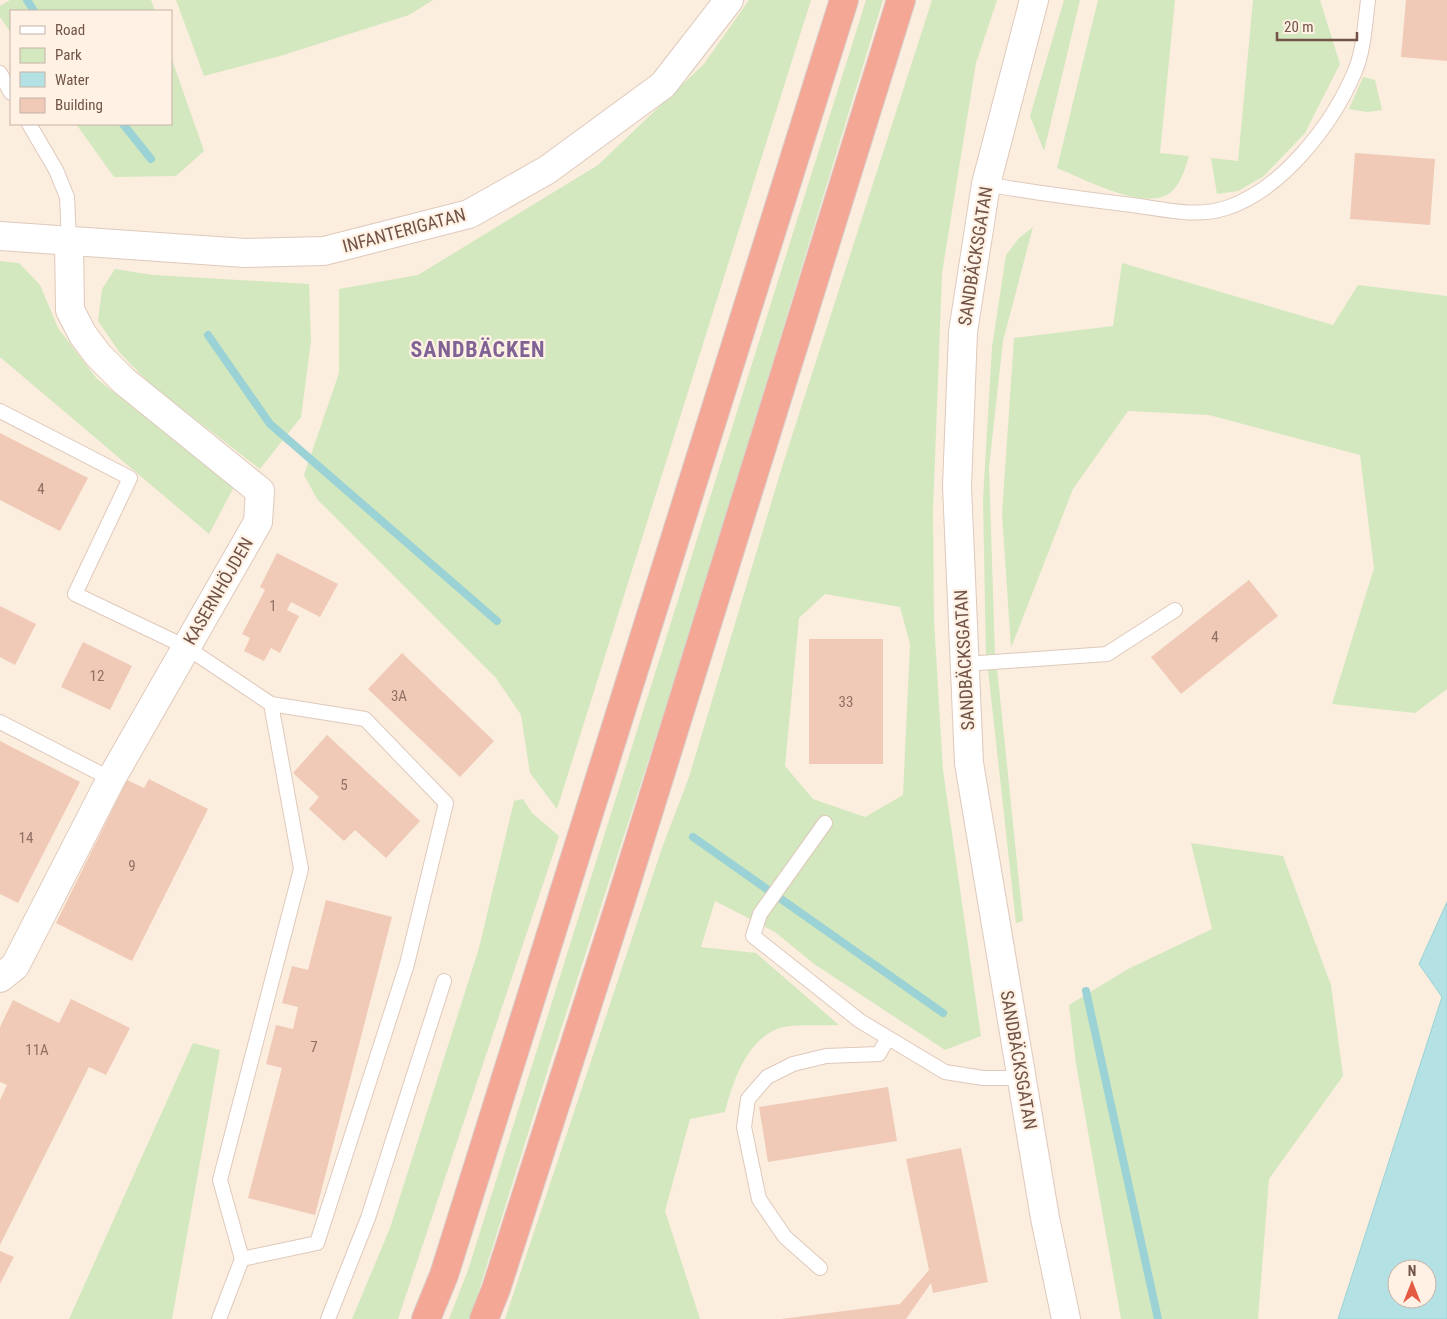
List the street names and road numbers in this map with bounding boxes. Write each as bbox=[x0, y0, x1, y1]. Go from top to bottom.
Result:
street label: SANDBÄCKSGATAN bbox=[954, 185, 996, 327]
street label: INFANTERIGATAN bbox=[340, 203, 468, 257]
street label: KASERNHÖJDEN bbox=[179, 534, 257, 648]
street label: SANDBÄCKSGATAN bbox=[950, 589, 978, 731]
street label: SANDBÄCKSGATAN bbox=[996, 989, 1042, 1131]

